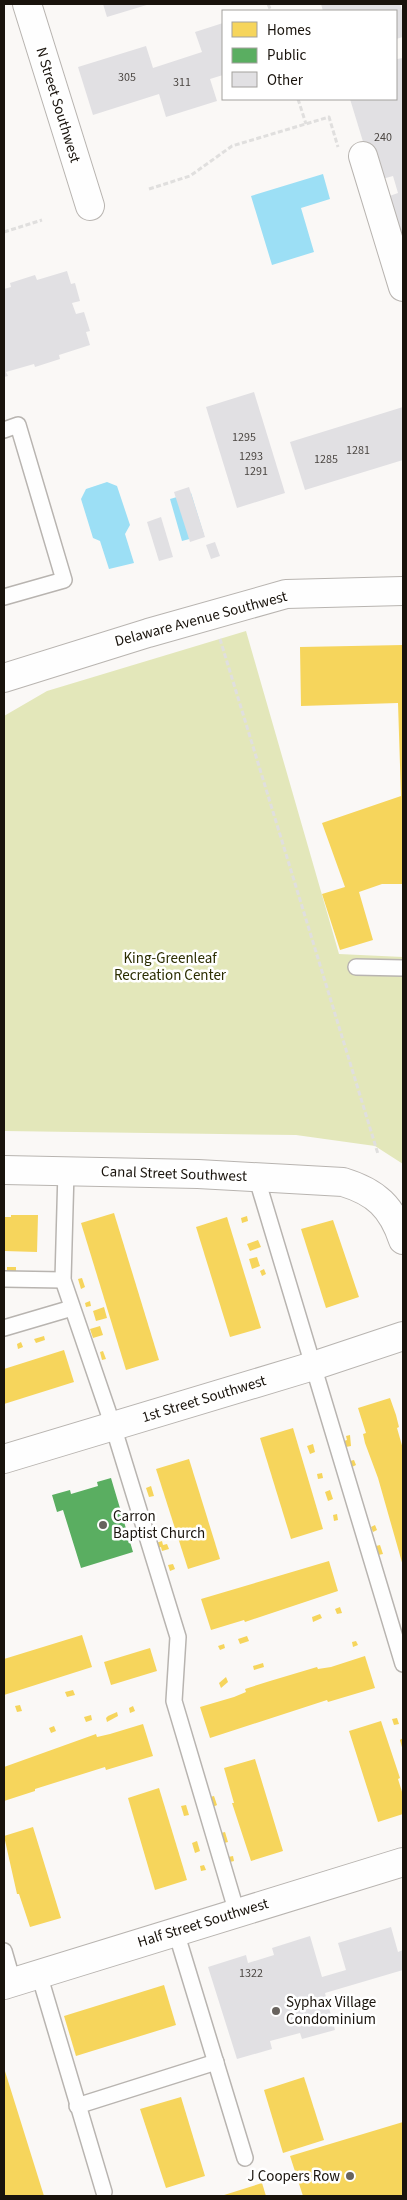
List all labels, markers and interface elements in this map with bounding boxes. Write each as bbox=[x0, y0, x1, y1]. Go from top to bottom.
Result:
legend bbox=[222, 10, 397, 100]
text: Homes bbox=[267, 20, 311, 41]
street label: N Street Southwest bbox=[30, 45, 86, 165]
text: Public bbox=[267, 45, 306, 66]
house number: 305 bbox=[118, 69, 136, 86]
text: Other bbox=[267, 70, 304, 91]
house number: 311 bbox=[173, 74, 191, 91]
house number: 240 bbox=[374, 129, 392, 146]
house number: 1295 bbox=[232, 429, 256, 446]
house number: 1281 bbox=[346, 442, 370, 459]
house number: 1293 bbox=[239, 448, 263, 465]
house number: 1285 bbox=[314, 451, 338, 468]
house number: 1291 bbox=[244, 463, 268, 480]
street label: Delaware Avenue Southwest bbox=[112, 586, 290, 652]
park label: King-Greenleaf Recreation Center bbox=[114, 948, 227, 986]
street label: Canal Street Southwest bbox=[101, 1161, 247, 1187]
street label: 1st Street Southwest bbox=[139, 1370, 269, 1428]
place label: Carron Baptist Church bbox=[113, 1506, 205, 1544]
marker: Carron Baptist Church bbox=[97, 1519, 109, 1531]
street label: Half Street Southwest bbox=[135, 1893, 271, 1953]
house number: 1322 bbox=[239, 1965, 263, 1982]
place label: Syphax Village Condominium bbox=[286, 1992, 376, 2030]
marker: Syphax Village Condominium bbox=[270, 2005, 282, 2017]
place label: J Coopers Row bbox=[248, 2166, 340, 2187]
marker: J Coopers Row bbox=[344, 2170, 356, 2182]

